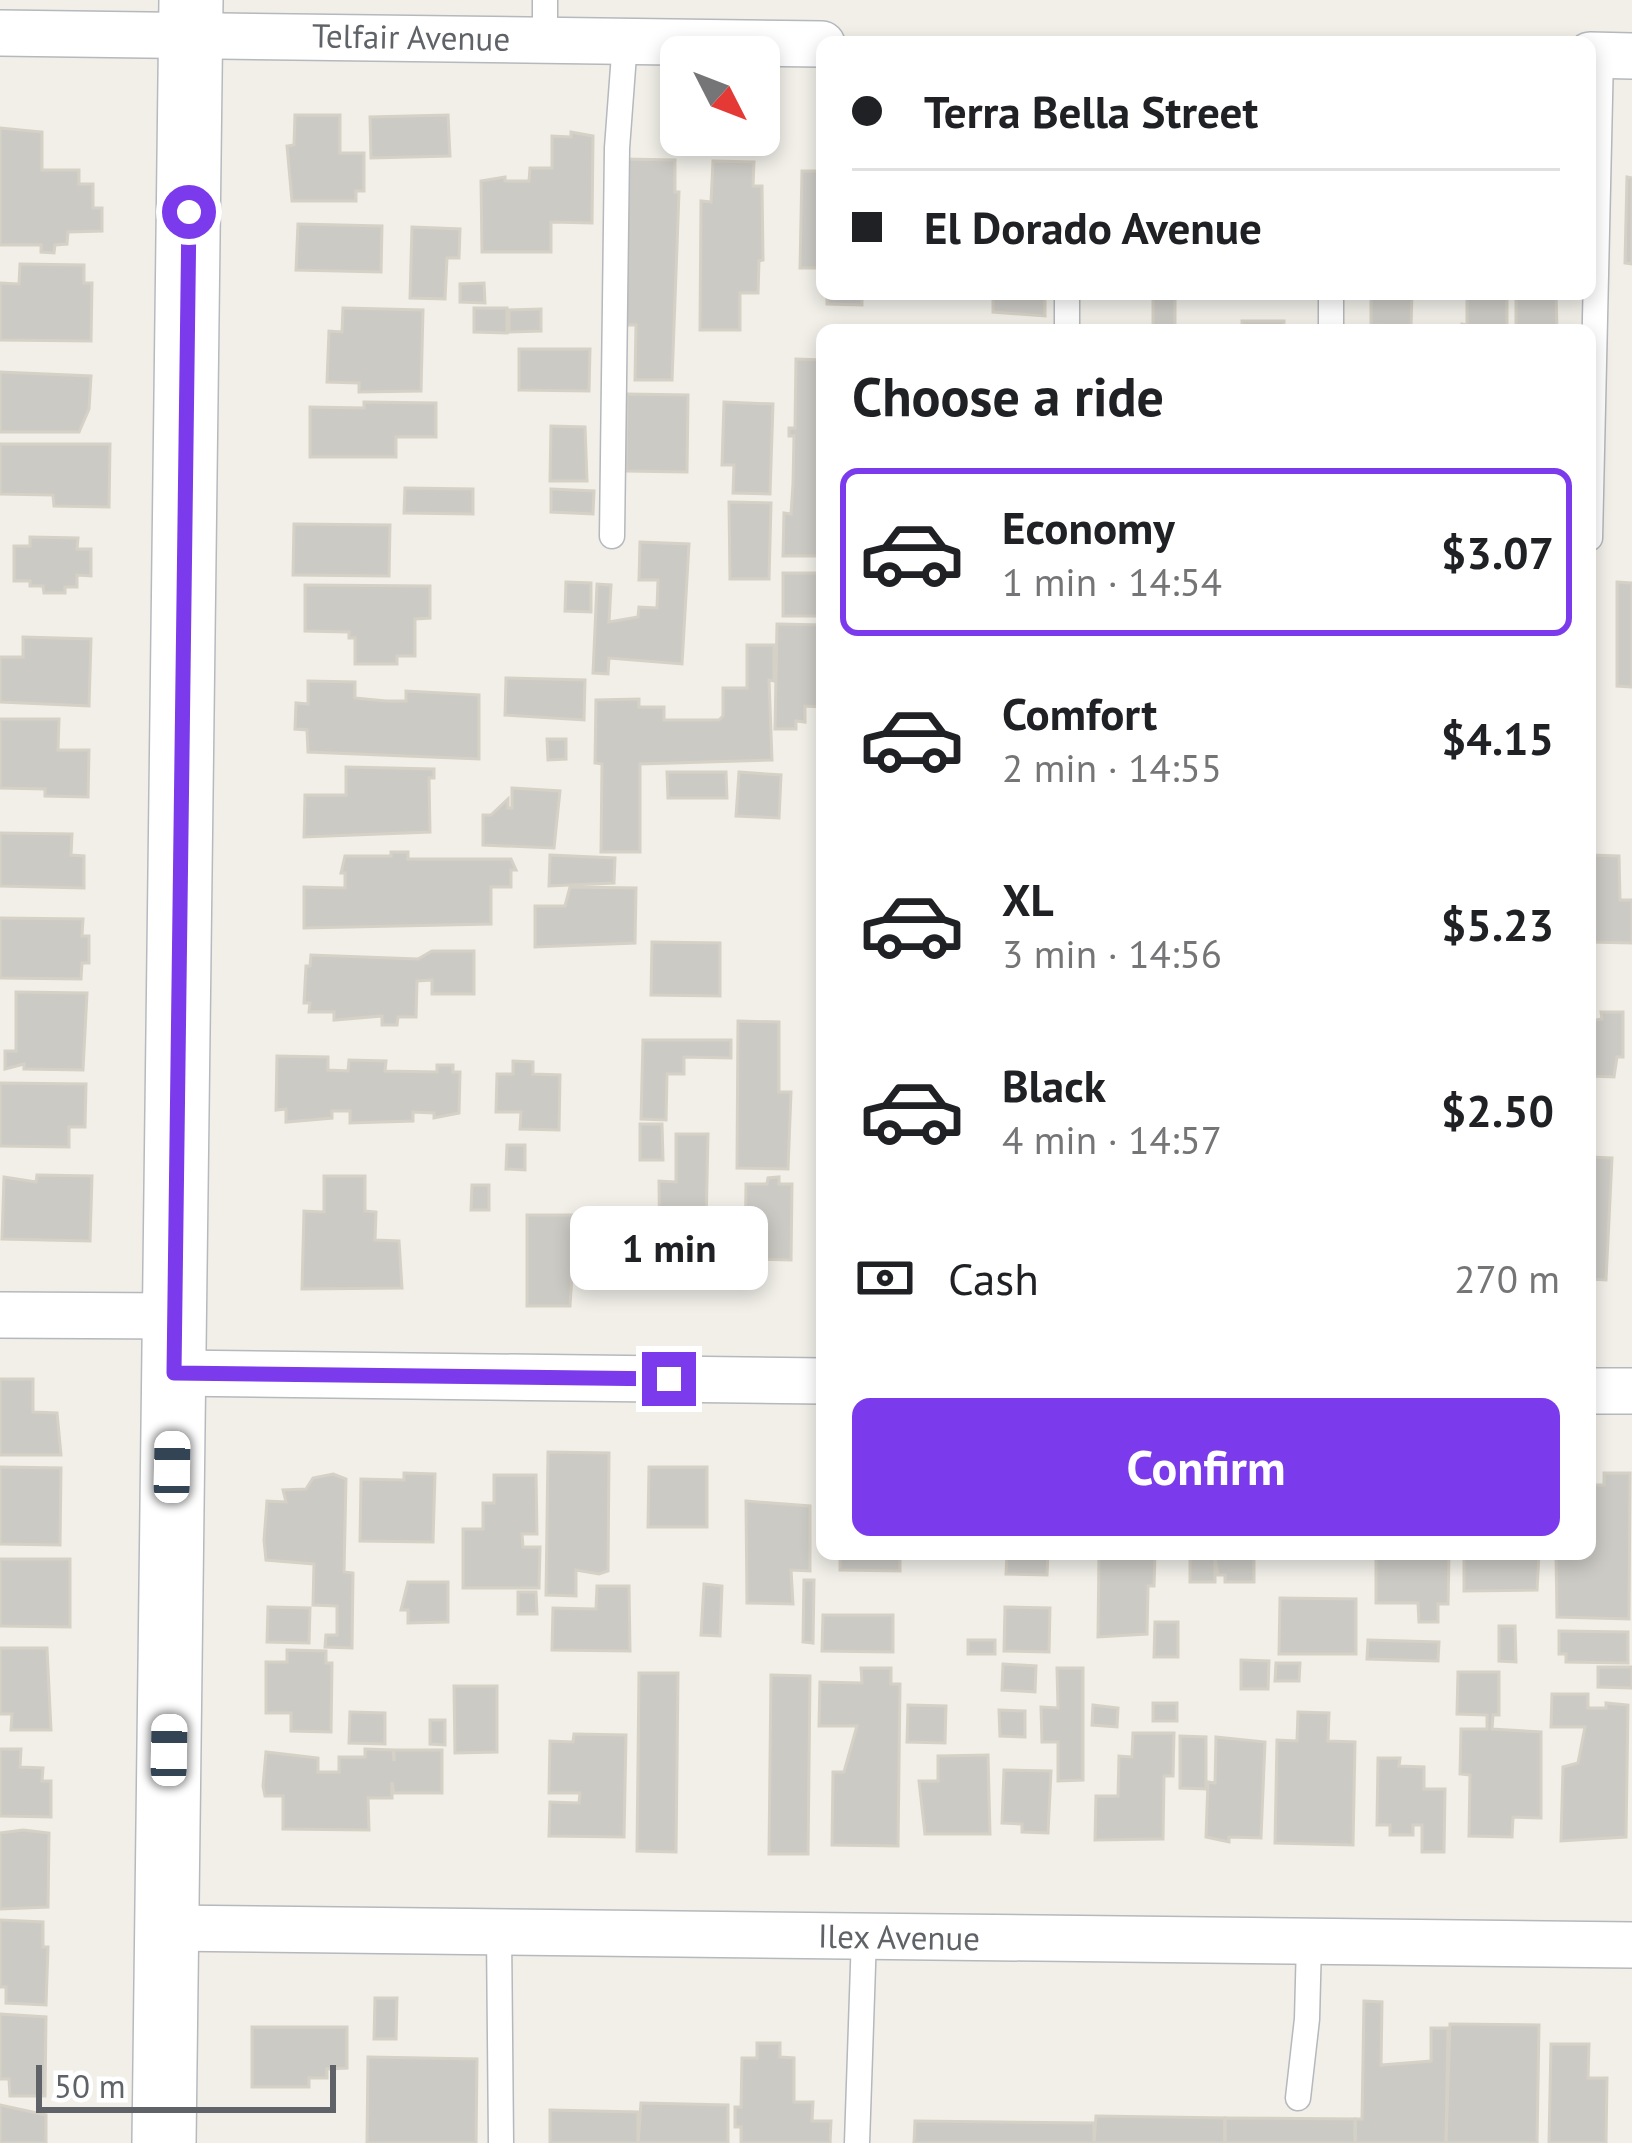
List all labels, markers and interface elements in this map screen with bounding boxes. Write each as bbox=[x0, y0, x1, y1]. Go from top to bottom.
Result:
street label: Telfair Avenue bbox=[312, 13, 511, 60]
north arrow bbox=[660, 36, 780, 156]
map controls bbox=[660, 36, 780, 156]
text: Terra Bella Street bbox=[924, 82, 1258, 140]
route start bbox=[162, 185, 216, 239]
text: El Dorado Avenue bbox=[924, 198, 1262, 256]
text: Choose a ride bbox=[852, 361, 1164, 431]
icon: car bbox=[858, 498, 966, 606]
text: Economy bbox=[1002, 498, 1175, 556]
text: $3.07 bbox=[1441, 523, 1554, 581]
text: 1 min · 14:54 bbox=[1002, 556, 1222, 607]
icon: car bbox=[858, 684, 966, 792]
text: Comfort bbox=[1002, 684, 1157, 742]
text: $4.15 bbox=[1441, 709, 1554, 767]
text: 2 min · 14:55 bbox=[1002, 742, 1222, 793]
icon: car bbox=[858, 870, 966, 978]
text: XL bbox=[1002, 870, 1054, 928]
text: $5.23 bbox=[1441, 895, 1554, 953]
text: 3 min · 14:56 bbox=[1002, 928, 1222, 979]
icon: car bbox=[858, 1056, 966, 1164]
text: Black bbox=[1002, 1056, 1106, 1114]
text: $2.50 bbox=[1441, 1081, 1554, 1139]
text: 4 min · 14:57 bbox=[1002, 1114, 1222, 1165]
callout: 1 min bbox=[570, 1205, 768, 1289]
text: 1 min bbox=[621, 1222, 717, 1273]
icon: cash bbox=[852, 1245, 918, 1311]
text: Cash bbox=[948, 1249, 1039, 1307]
text: 270 m bbox=[1454, 1253, 1560, 1304]
route end bbox=[642, 1352, 696, 1406]
button: Confirm bbox=[852, 1398, 1560, 1536]
car bbox=[153, 1431, 191, 1503]
car bbox=[150, 1714, 188, 1786]
street label: Ilex Avenue bbox=[818, 1914, 980, 1959]
scale bar bbox=[36, 2059, 336, 2112]
text: 50 m bbox=[54, 2064, 126, 2107]

